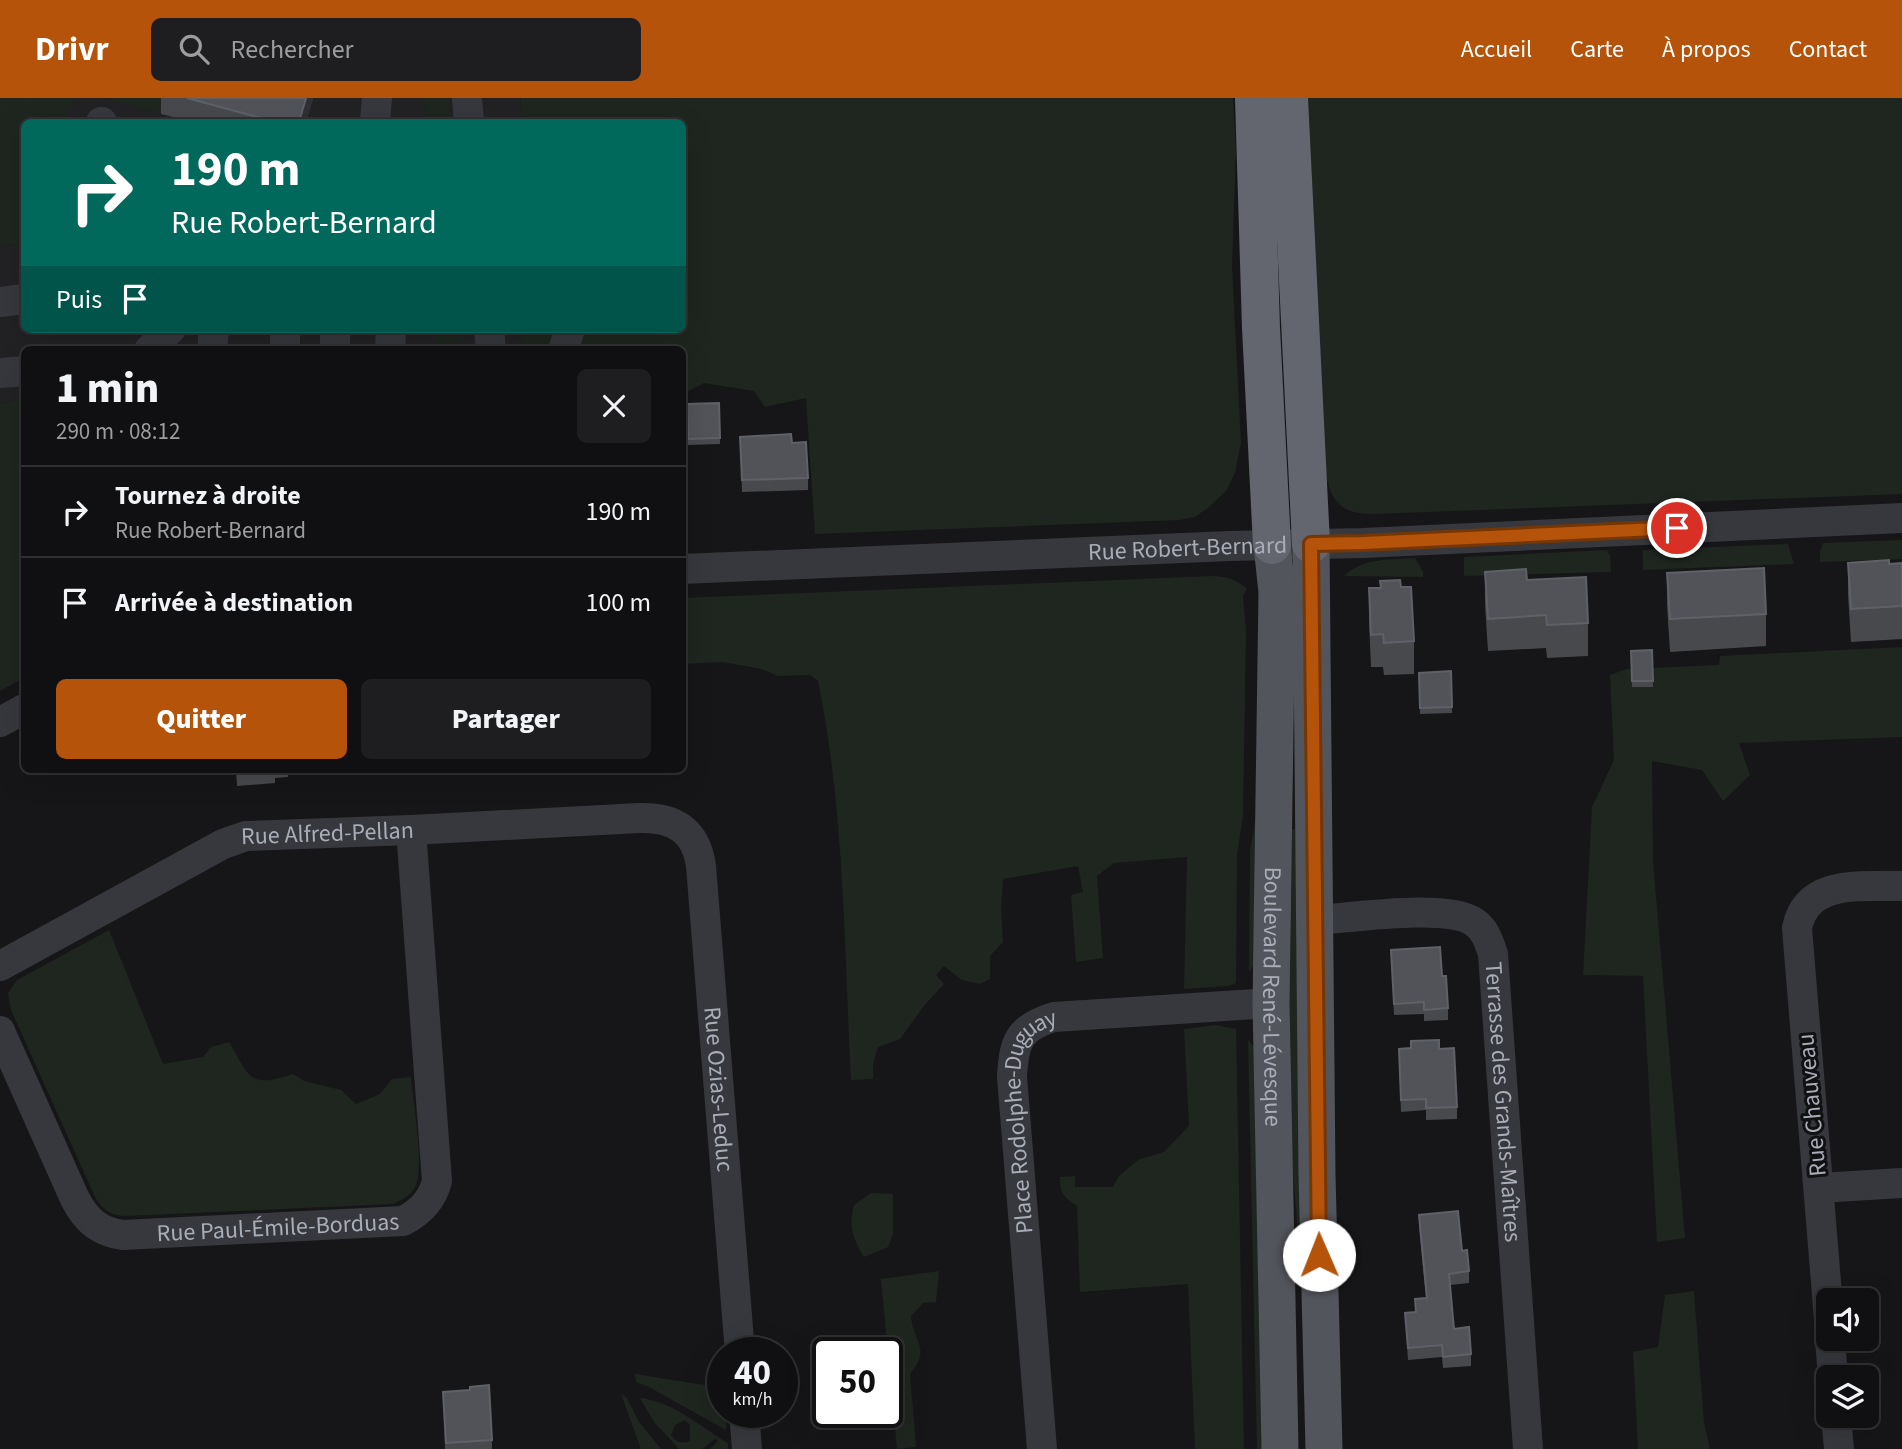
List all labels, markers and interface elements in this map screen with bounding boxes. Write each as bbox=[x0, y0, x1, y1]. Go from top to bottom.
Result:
search box bbox=[151, 18, 641, 81]
text: Drivr bbox=[35, 26, 109, 73]
icon: search bbox=[175, 30, 213, 68]
text: Rechercher bbox=[231, 31, 354, 68]
text: Accueil bbox=[1461, 32, 1532, 67]
text: Carte bbox=[1570, 32, 1624, 67]
text: À propos bbox=[1662, 32, 1751, 67]
text: Contact bbox=[1789, 32, 1867, 67]
text: 190 m bbox=[171, 135, 300, 205]
icon: right bbox=[56, 147, 147, 238]
text: Rue Robert-Bernard bbox=[171, 200, 437, 246]
icon: arrive bbox=[116, 280, 154, 318]
text: Puis bbox=[56, 281, 102, 318]
text: 1 min bbox=[56, 359, 159, 419]
button: close bbox=[577, 369, 651, 443]
text: 290 m · 08:12 bbox=[56, 415, 180, 448]
text: Tournez à droite bbox=[115, 477, 301, 514]
icon: right bbox=[56, 493, 94, 531]
text: 190 m bbox=[585, 493, 651, 530]
pin bbox=[1647, 498, 1707, 558]
icon: arrive bbox=[1658, 509, 1696, 547]
text: Rue Robert-Bernard bbox=[115, 514, 306, 547]
street label: Rue Robert-Bernard bbox=[1087, 527, 1288, 569]
icon: arrive bbox=[56, 584, 94, 622]
text: Arrivée à destination bbox=[115, 584, 353, 621]
text: 100 m bbox=[585, 584, 651, 621]
button: Quitter bbox=[56, 679, 347, 759]
button: Partager bbox=[361, 679, 651, 759]
street label: Rue Alfred-Pellan bbox=[240, 812, 414, 854]
street label: Boulevard René-Lévesque bbox=[1253, 866, 1291, 1127]
street label: Terrasse des Grands-Maîtres bbox=[1476, 961, 1531, 1243]
street label: Place Rodolphe-Duguay bbox=[994, 1000, 1061, 1235]
street label: Rue Ozias-Leduc bbox=[695, 1005, 743, 1173]
street label: Rue Chauveau bbox=[1788, 1032, 1836, 1178]
street label: Rue Paul-Émile-Borduas bbox=[156, 1204, 400, 1251]
position arrow bbox=[1282, 1218, 1356, 1292]
map controls bbox=[1816, 1288, 1879, 1428]
button: sound bbox=[1816, 1288, 1879, 1351]
speed limit sign: 50 bbox=[812, 1337, 903, 1428]
text: 40 bbox=[734, 1348, 771, 1398]
button: layers bbox=[1816, 1365, 1879, 1428]
text: km/h bbox=[733, 1387, 772, 1412]

